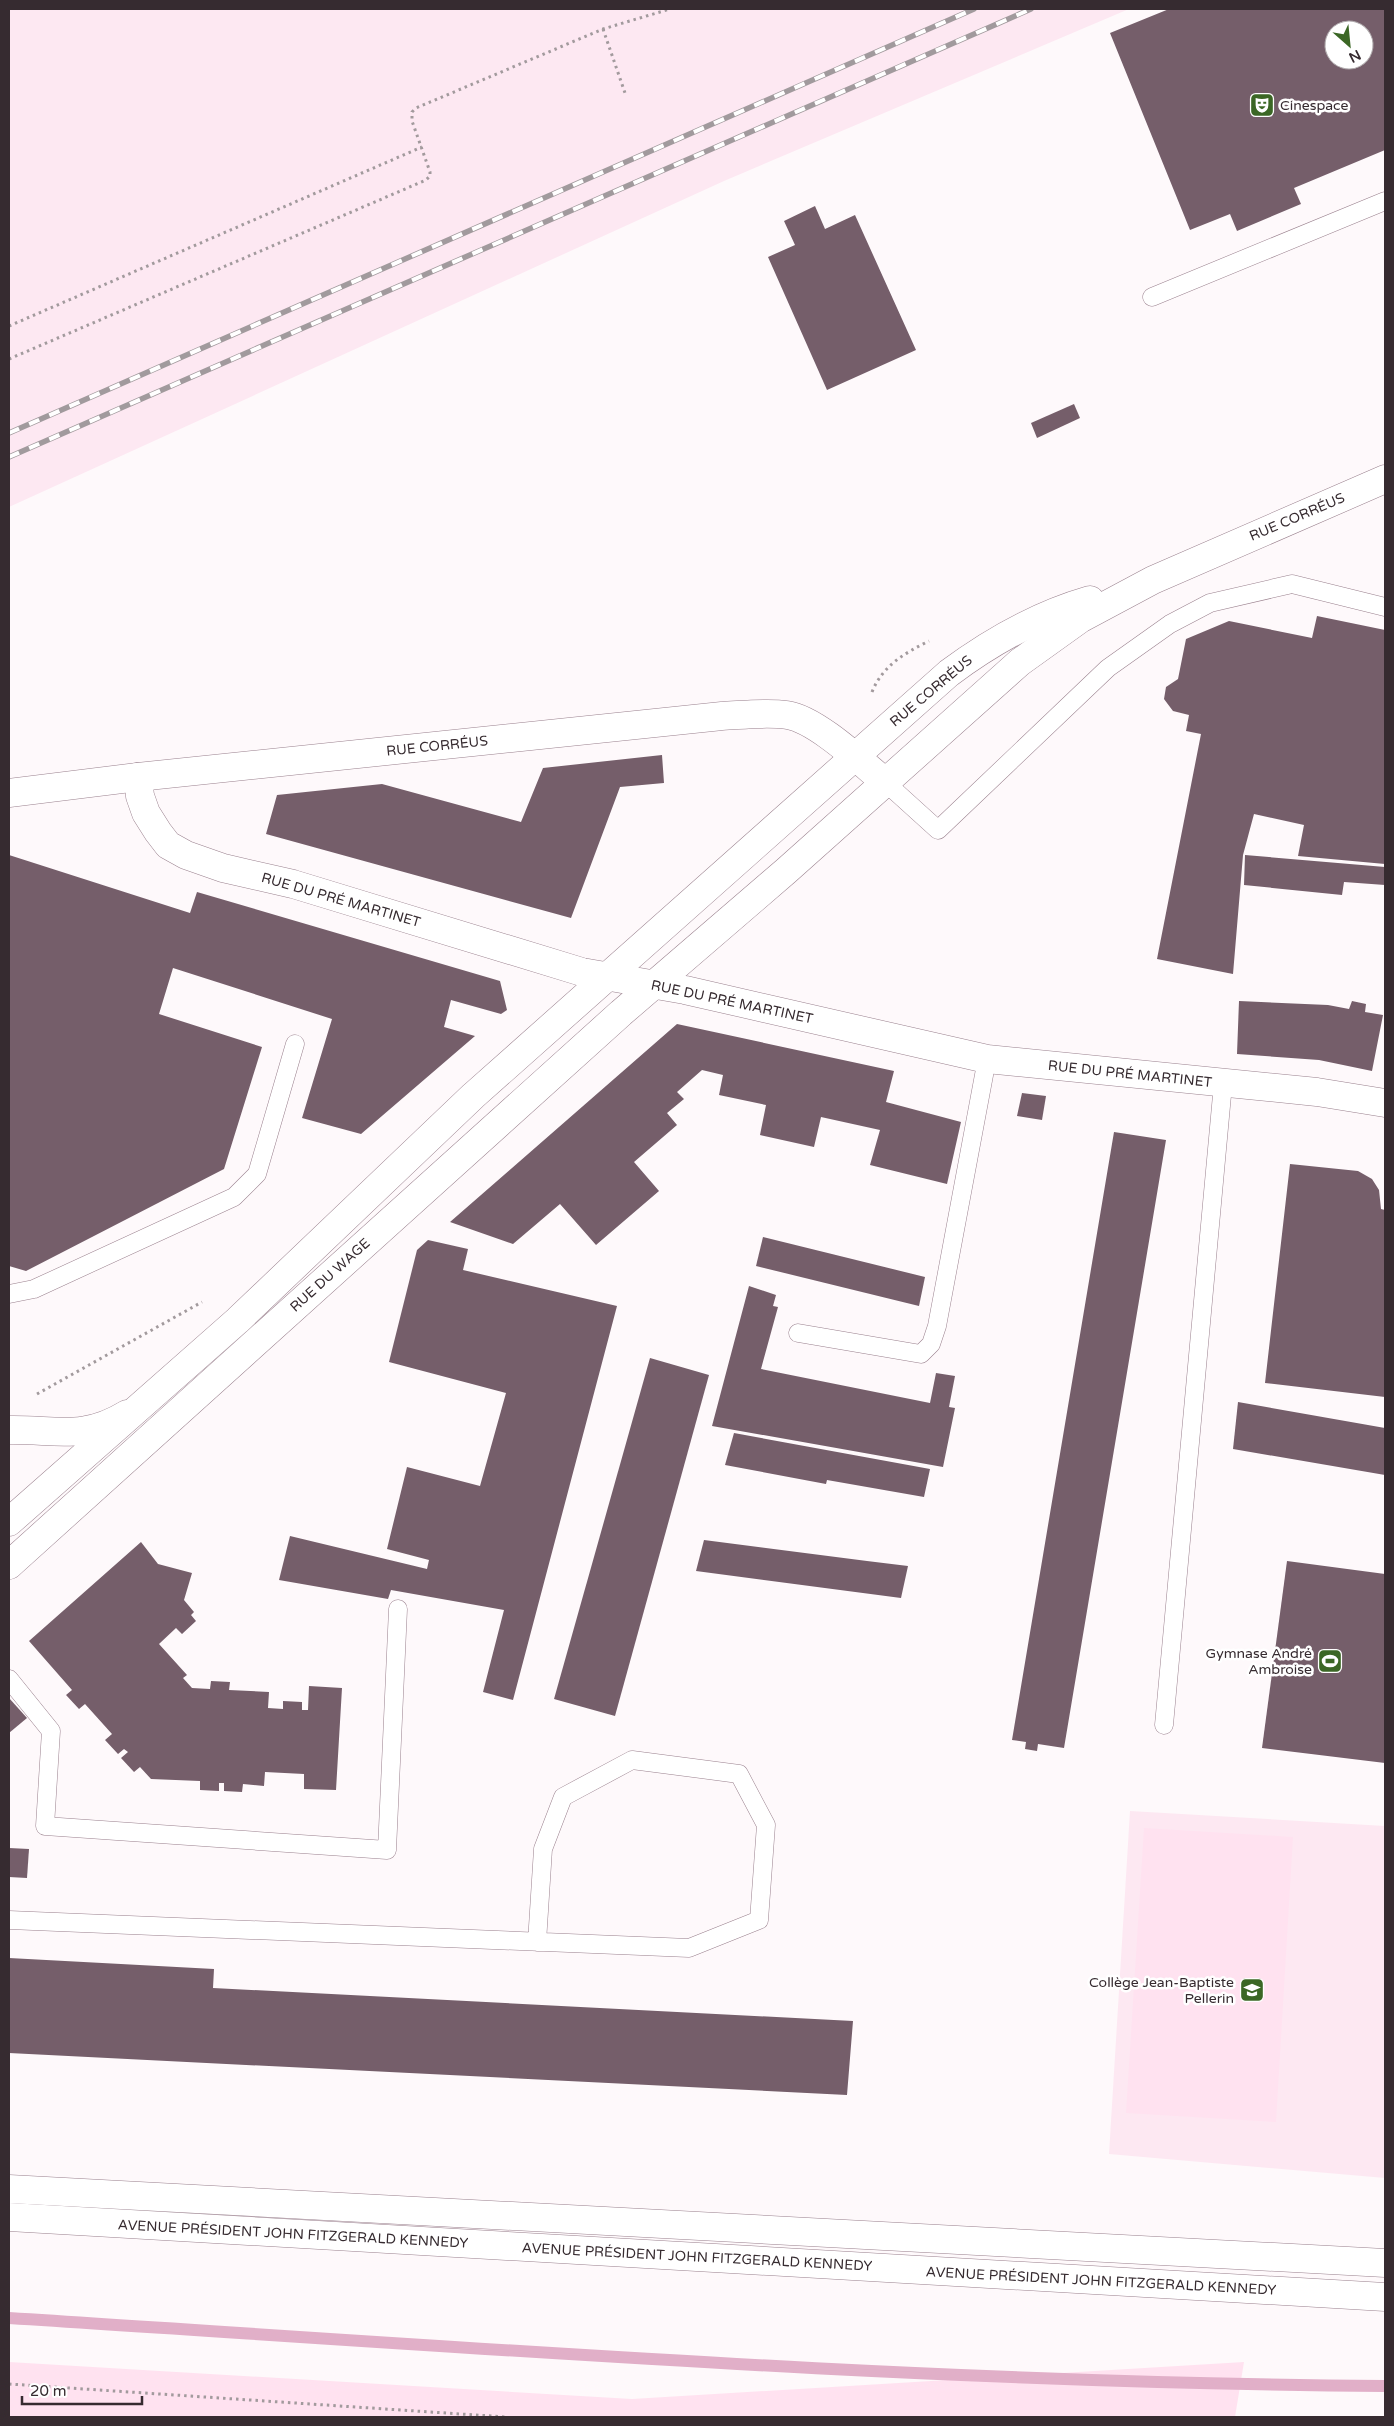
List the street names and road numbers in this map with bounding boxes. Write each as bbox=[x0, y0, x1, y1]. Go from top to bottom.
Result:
street label: RUE CORRÉUS bbox=[1247, 489, 1348, 545]
street label: RUE CORRÉUS bbox=[886, 651, 976, 730]
street label: RUE CORRÉUS bbox=[385, 732, 489, 760]
street label: RUE DU PRÉ MARTINET bbox=[259, 869, 423, 931]
street label: RUE DU PRÉ MARTINET bbox=[650, 977, 815, 1028]
street label: RUE DU PRÉ MARTINET bbox=[1047, 1057, 1213, 1091]
street label: RUE DU WAGE bbox=[286, 1235, 374, 1315]
street label: AVENUE PRÉSIDENT JOHN FITZGERALD KENNEDY bbox=[117, 2216, 469, 2252]
street label: AVENUE PRÉSIDENT JOHN FITZGERALD KENNEDY bbox=[521, 2239, 873, 2275]
street label: AVENUE PRÉSIDENT JOHN FITZGERALD KENNEDY bbox=[925, 2263, 1277, 2299]

